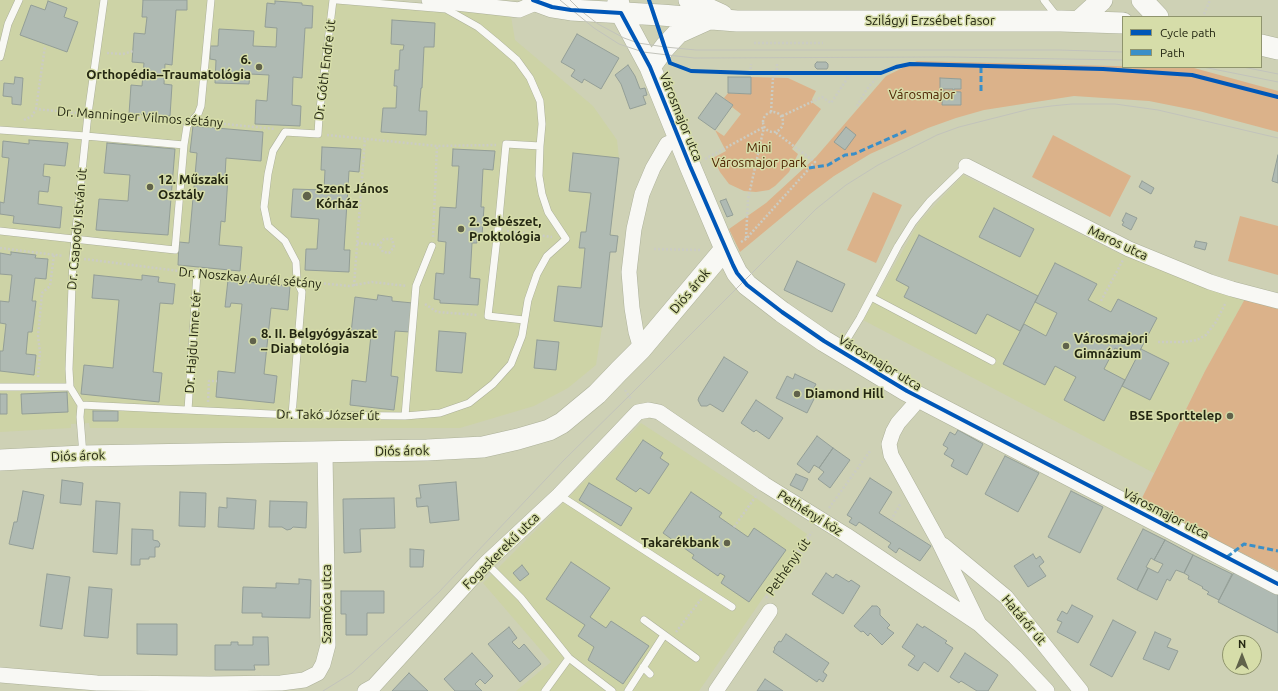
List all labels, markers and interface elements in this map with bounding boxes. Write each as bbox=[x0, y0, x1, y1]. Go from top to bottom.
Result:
street label: Szilágyi Erzsébet fasor bbox=[865, 13, 995, 29]
legend bbox=[1122, 16, 1262, 68]
street label: Dr. Góth Endre út bbox=[311, 19, 339, 121]
text: Cycle path bbox=[1160, 26, 1216, 39]
text: Path bbox=[1160, 46, 1185, 59]
place label: 6. Orthopédia–Traumatológia bbox=[86, 52, 251, 83]
marker: 6. Orthopédia–Traumatológia bbox=[254, 62, 264, 72]
street label: Városmajor utca bbox=[656, 70, 706, 164]
park label: Városmajor bbox=[889, 87, 955, 103]
street label: Dr. Manninger Vilmos sétány bbox=[56, 103, 224, 131]
park label: Mini Városmajor park bbox=[711, 140, 807, 171]
street label: Dr. Csapody István út bbox=[64, 168, 90, 290]
place label: 12. Műszaki Osztály bbox=[158, 172, 228, 203]
place label: Szent János Kórház bbox=[316, 181, 389, 212]
marker: 12. Műszaki Osztály bbox=[145, 182, 155, 192]
marker: Szent János Kórház bbox=[301, 190, 313, 202]
place label: 2. Sebészet, Proktológia bbox=[469, 214, 542, 245]
street label: Maros utca bbox=[1086, 222, 1150, 264]
marker: 2. Sebészet, Proktológia bbox=[456, 224, 466, 234]
street label: Dr. Noszkay Aurél sétány bbox=[178, 264, 322, 292]
street label: Diós árok bbox=[667, 265, 713, 317]
street label: Dr. Hajdu Imre tér bbox=[182, 290, 204, 394]
place label: 8. II. Belgyógyászat – Diabetológia bbox=[261, 326, 377, 357]
place label: Városmajori Gimnázium bbox=[1074, 331, 1148, 362]
street label: Városmajor utca bbox=[835, 332, 925, 394]
marker: 8. II. Belgyógyászat – Diabetológia bbox=[248, 336, 258, 346]
marker: Városmajori Gimnázium bbox=[1061, 341, 1071, 351]
place label: Diamond Hill bbox=[805, 386, 884, 402]
marker: Diamond Hill bbox=[792, 389, 802, 399]
street label: Dr. Takó József út bbox=[276, 406, 380, 424]
place label: BSE Sporttelep bbox=[1129, 408, 1222, 424]
marker: BSE Sporttelep bbox=[1225, 411, 1235, 421]
street label: Diós árok bbox=[375, 443, 429, 459]
street label: Diós árok bbox=[51, 447, 105, 465]
street label: Városmajor utca bbox=[1120, 486, 1212, 542]
street label: Pethényi köz bbox=[775, 487, 845, 539]
street label: Fogaskerekű utca bbox=[459, 509, 543, 593]
place label: Takarékbank bbox=[641, 535, 719, 551]
street label: Pethényi út bbox=[762, 535, 814, 599]
marker: Takarékbank bbox=[722, 538, 732, 548]
street label: Szamóca utca bbox=[319, 564, 335, 644]
street label: Határőr út bbox=[999, 592, 1049, 648]
north arrow bbox=[1222, 635, 1262, 675]
text: N bbox=[1238, 638, 1246, 650]

